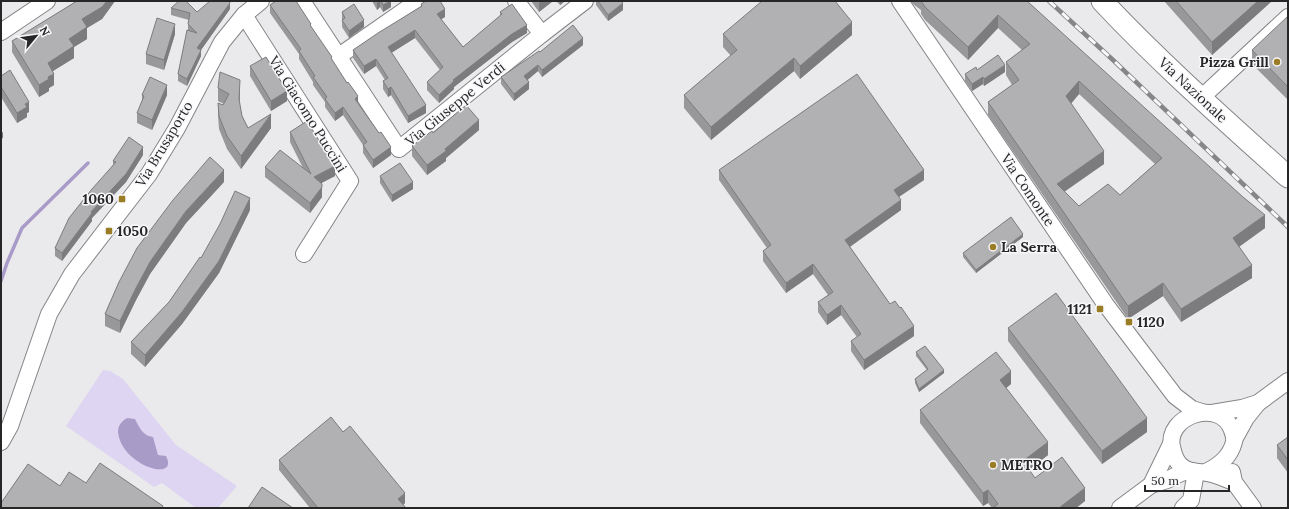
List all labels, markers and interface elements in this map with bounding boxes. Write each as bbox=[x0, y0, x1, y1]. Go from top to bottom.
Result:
north arrow bbox=[16, 16, 56, 56]
text: N bbox=[37, 24, 53, 39]
street label: Via Giacomo Puccini bbox=[264, 52, 351, 175]
street label: Via Nazionale bbox=[1154, 53, 1232, 127]
place label: Pizza Grill bbox=[1200, 53, 1270, 71]
marker: Pizza Grill bbox=[1272, 57, 1282, 67]
street label: Via Giuseppe Verdi bbox=[401, 58, 509, 150]
street label: Via Brusaporto bbox=[131, 98, 197, 191]
street label: Via Comonte bbox=[997, 149, 1059, 230]
place label: 1060 bbox=[82, 190, 114, 208]
marker: 1060 bbox=[117, 194, 127, 204]
place label: 1050 bbox=[117, 222, 148, 240]
marker: 1050 bbox=[104, 226, 114, 236]
place label: La Serra bbox=[1001, 238, 1058, 256]
marker: La Serra bbox=[988, 242, 998, 252]
place label: 1121 bbox=[1067, 300, 1092, 318]
marker: 1121 bbox=[1095, 304, 1105, 314]
place label: 1120 bbox=[1137, 313, 1165, 331]
marker: 1120 bbox=[1124, 317, 1134, 327]
place label: METRO bbox=[1001, 456, 1053, 474]
marker: METRO bbox=[988, 460, 998, 470]
scale bar bbox=[1145, 467, 1229, 493]
text: 50 m bbox=[1151, 473, 1179, 488]

